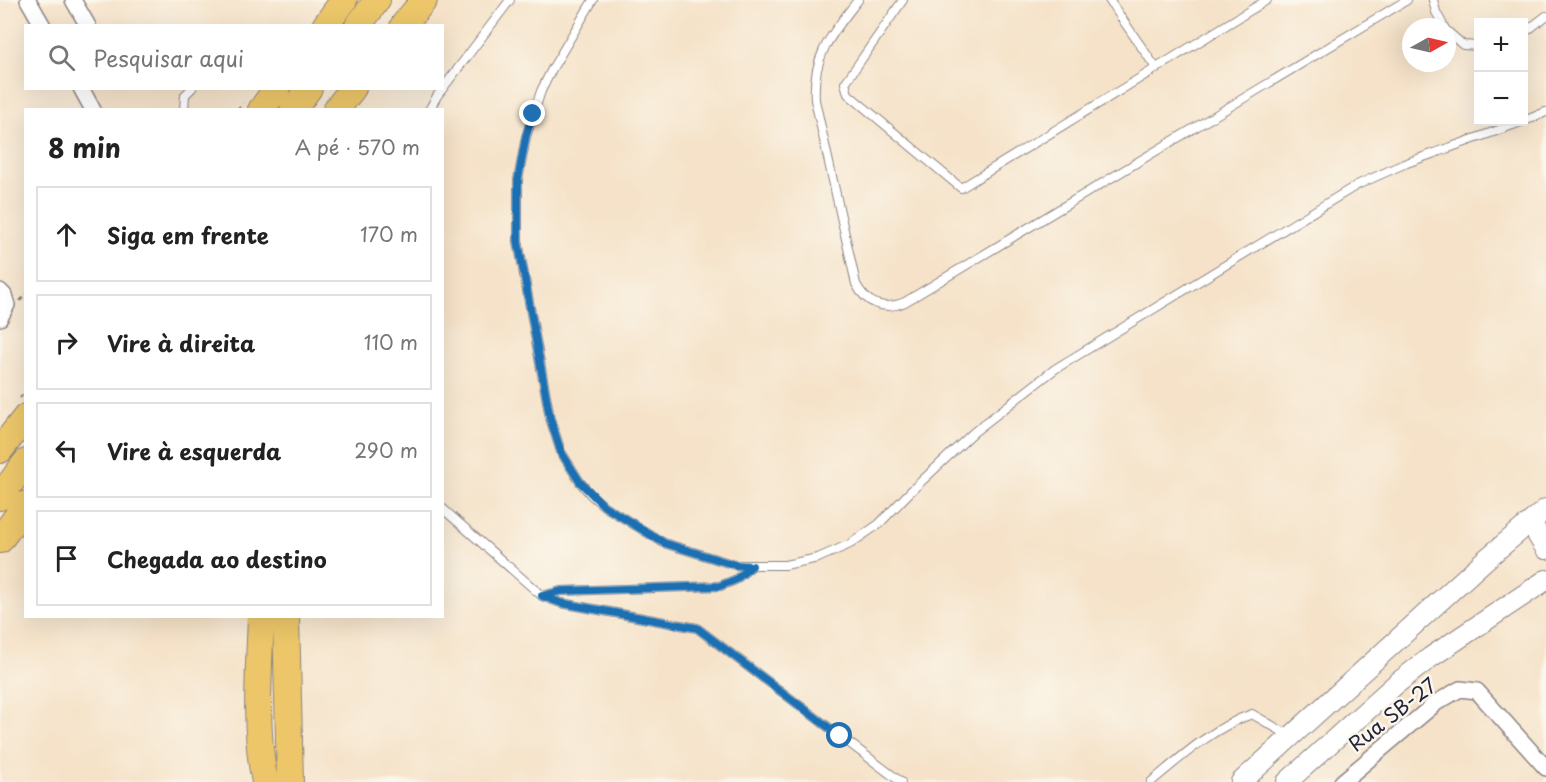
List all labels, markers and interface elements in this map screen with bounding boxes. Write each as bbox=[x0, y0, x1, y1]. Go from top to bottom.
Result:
north arrow bbox=[1402, 18, 1456, 72]
map controls bbox=[1474, 18, 1528, 126]
button: + bbox=[1474, 18, 1528, 72]
search box bbox=[24, 24, 444, 90]
icon: search bbox=[45, 41, 78, 74]
text: Pesquisar aqui bbox=[93, 41, 244, 74]
button: − bbox=[1474, 72, 1528, 126]
route end bbox=[519, 100, 545, 126]
text: 8 min bbox=[48, 128, 121, 167]
text: A pé · 570 m bbox=[295, 132, 420, 162]
icon: ahead bbox=[50, 218, 83, 251]
text: Siga em frente bbox=[107, 218, 269, 251]
text: 170 m bbox=[360, 219, 418, 249]
icon: right bbox=[50, 326, 83, 359]
text: Vire à direita bbox=[107, 326, 255, 359]
text: 110 m bbox=[364, 327, 418, 357]
icon: left bbox=[50, 434, 83, 467]
text: Vire à esquerda bbox=[107, 434, 281, 467]
text: 290 m bbox=[354, 435, 418, 465]
icon: arrive bbox=[50, 542, 83, 575]
text: Chegada ao destino bbox=[107, 542, 327, 575]
street label: Rua SB-27 bbox=[1342, 670, 1442, 758]
route start bbox=[826, 722, 852, 748]

